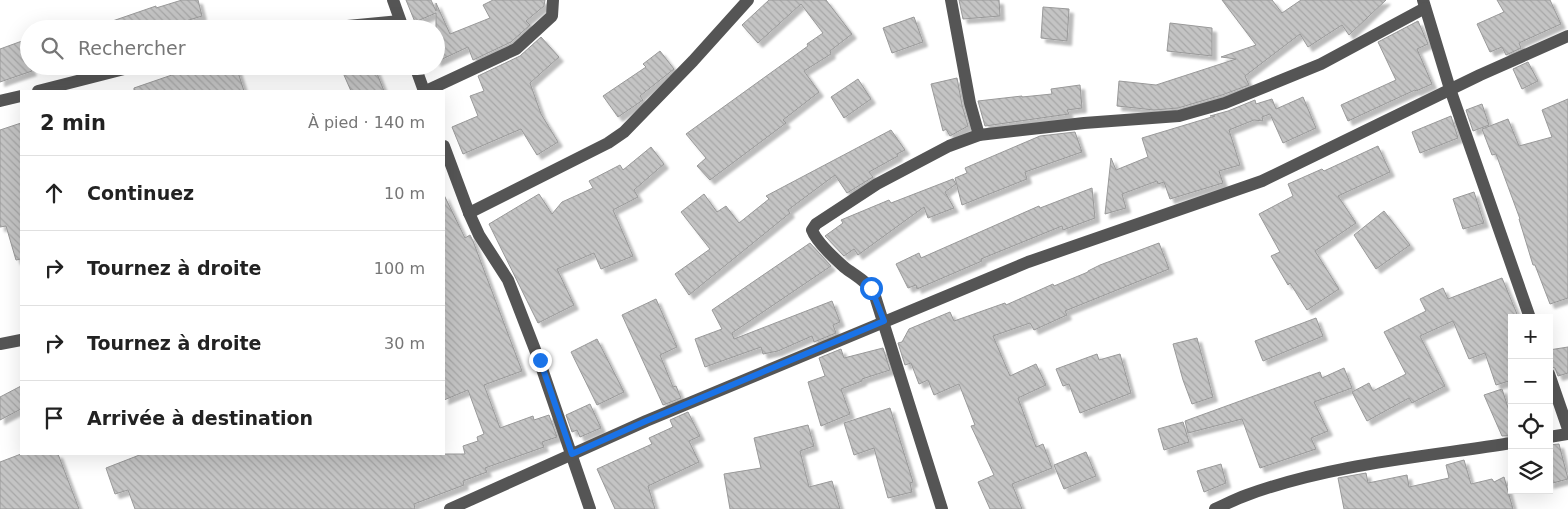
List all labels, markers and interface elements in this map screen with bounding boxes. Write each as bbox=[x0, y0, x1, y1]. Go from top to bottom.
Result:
search box bbox=[20, 20, 445, 75]
icon: search bbox=[38, 34, 66, 62]
text: Rechercher bbox=[78, 37, 186, 59]
text: 2 min bbox=[40, 111, 106, 135]
text: À pied · 140 m bbox=[308, 113, 425, 132]
icon: ahead bbox=[40, 179, 68, 207]
text: Continuez bbox=[87, 182, 194, 204]
text: 10 m bbox=[384, 184, 425, 203]
icon: right bbox=[40, 254, 68, 282]
text: Tournez à droite bbox=[87, 257, 261, 279]
text: 100 m bbox=[374, 259, 425, 278]
route start bbox=[860, 277, 883, 300]
map controls bbox=[1508, 314, 1553, 494]
button: + bbox=[1508, 314, 1553, 359]
icon: right bbox=[40, 329, 68, 357]
text: Tournez à droite bbox=[87, 332, 261, 354]
text: 30 m bbox=[384, 334, 425, 353]
route end bbox=[529, 349, 552, 372]
button: − bbox=[1508, 359, 1553, 404]
icon: arrive bbox=[40, 404, 68, 432]
button: locate bbox=[1508, 404, 1553, 449]
text: Arrivée à destination bbox=[87, 407, 313, 429]
button: layers bbox=[1508, 449, 1553, 494]

